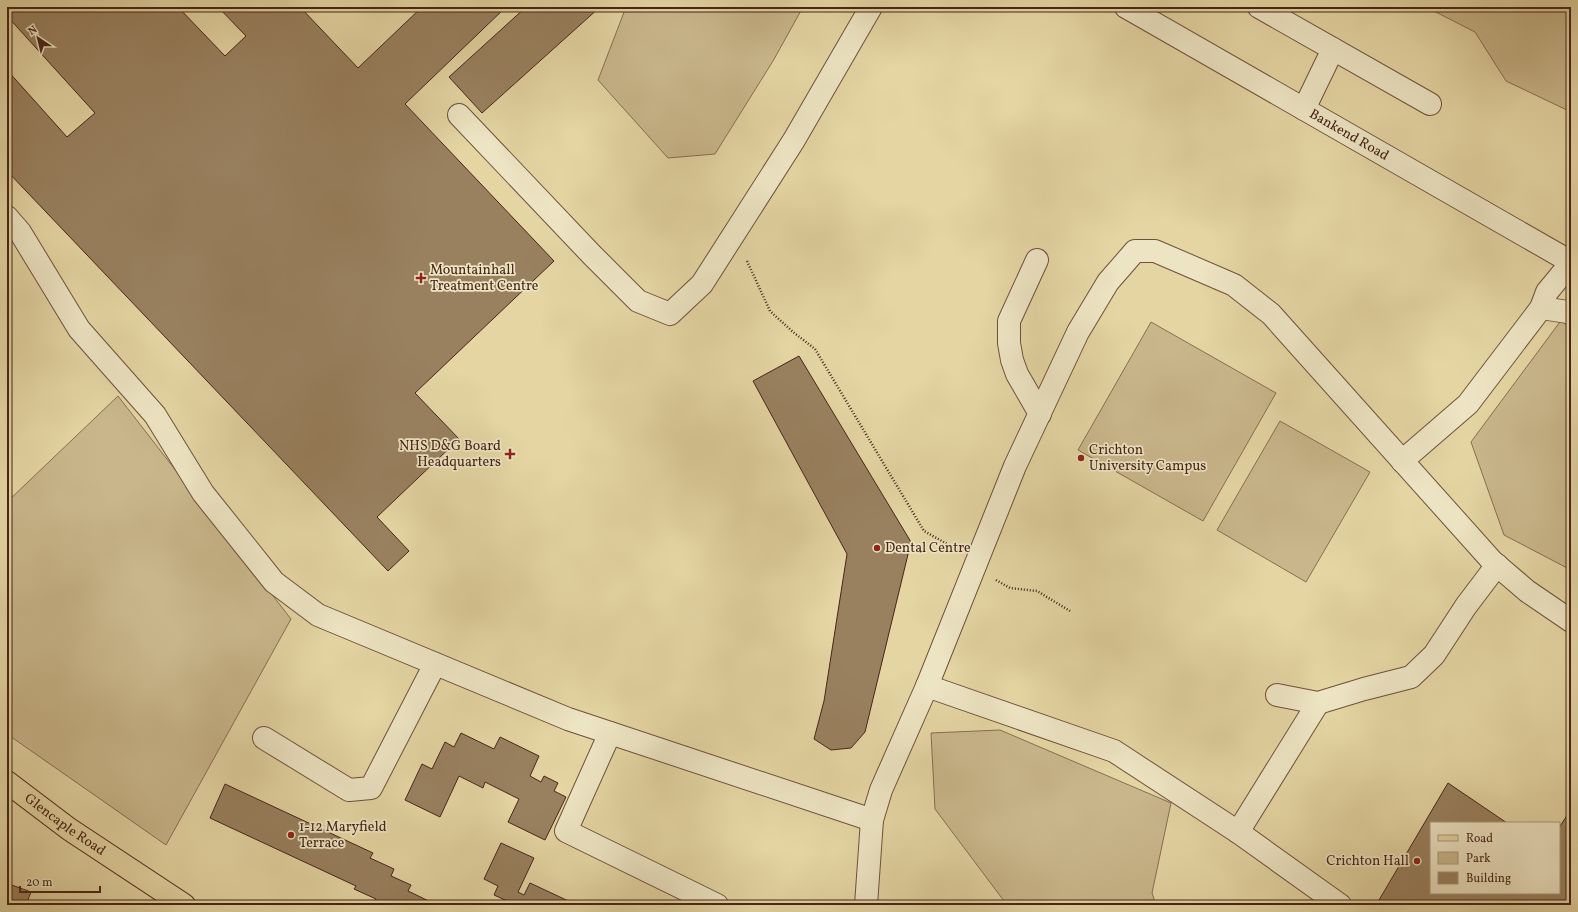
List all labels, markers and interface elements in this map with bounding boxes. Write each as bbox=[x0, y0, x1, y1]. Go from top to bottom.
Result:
north arrow bbox=[18, 18, 58, 58]
text: N bbox=[26, 23, 41, 39]
street label: Bankend Road bbox=[1306, 104, 1392, 165]
place label: Mountainhall Treatment Centre bbox=[430, 261, 539, 296]
marker: Mountainhall Treatment Centre bbox=[415, 272, 427, 284]
place label: NHS D&G Board Headquarters bbox=[399, 437, 501, 472]
place label: Crichton University Campus bbox=[1089, 441, 1206, 476]
marker: NHS D&G Board Headquarters bbox=[504, 448, 516, 460]
marker: Crichton University Campus bbox=[1076, 453, 1086, 463]
place label: Dental Centre bbox=[885, 539, 971, 558]
marker: Dental Centre bbox=[872, 543, 882, 553]
street label: Glencaple Road bbox=[20, 789, 109, 860]
place label: 1-12 Maryfield Terrace bbox=[299, 818, 387, 853]
legend bbox=[1430, 822, 1560, 894]
marker: 1-12 Maryfield Terrace bbox=[286, 830, 296, 840]
text: Road bbox=[1466, 831, 1493, 847]
text: Park bbox=[1466, 851, 1491, 867]
place label: Crichton Hall bbox=[1326, 852, 1409, 871]
marker: Crichton Hall bbox=[1412, 856, 1422, 866]
scale bar bbox=[20, 868, 100, 894]
text: Building bbox=[1466, 871, 1511, 887]
text: 20 m bbox=[26, 875, 53, 891]

